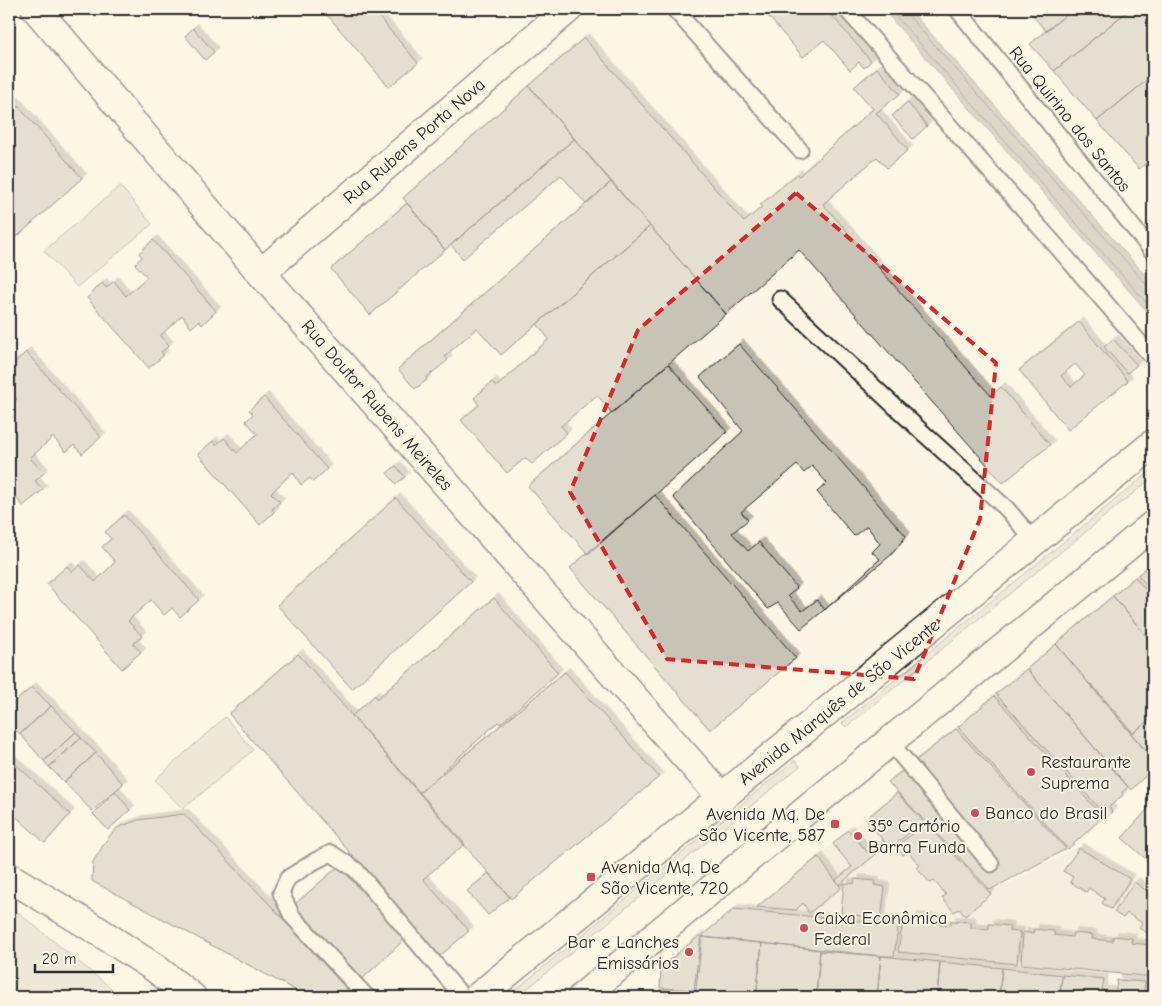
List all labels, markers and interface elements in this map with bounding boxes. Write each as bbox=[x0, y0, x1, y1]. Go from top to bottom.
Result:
street label: Rua Quirino dos Santos bbox=[1004, 42, 1135, 196]
street label: Rua Rubens Porta Nova bbox=[339, 74, 489, 209]
street label: Rua Doutor Rubens Meireles bbox=[297, 316, 456, 495]
street label: Avenida Marquês de São Vicente bbox=[735, 615, 944, 790]
place label: Restaurante Suprema bbox=[1041, 752, 1131, 794]
marker: Restaurante Suprema bbox=[1025, 766, 1037, 778]
place label: Banco do Brasil bbox=[985, 803, 1107, 824]
place label: Avenida Mq. De São Vicente, 587 bbox=[699, 804, 825, 846]
marker: Banco do Brasil bbox=[969, 807, 981, 819]
place label: 35º Cartório Barra Funda bbox=[868, 816, 966, 858]
marker: Avenida Mq. De São Vicente, 587 bbox=[829, 818, 841, 830]
marker: 35º Cartório Barra Funda bbox=[852, 830, 864, 842]
place label: Avenida Mq. De São Vicente, 720 bbox=[601, 857, 729, 899]
marker: Avenida Mq. De São Vicente, 720 bbox=[585, 871, 597, 883]
place label: Caixa Econômica Federal bbox=[814, 908, 947, 950]
marker: Caixa Econômica Federal bbox=[798, 922, 810, 934]
place label: Bar e Lanches Emissários bbox=[568, 932, 679, 974]
scale bar bbox=[35, 941, 112, 973]
marker: Bar e Lanches Emissários bbox=[683, 946, 695, 958]
text: 20 m bbox=[42, 950, 76, 968]

